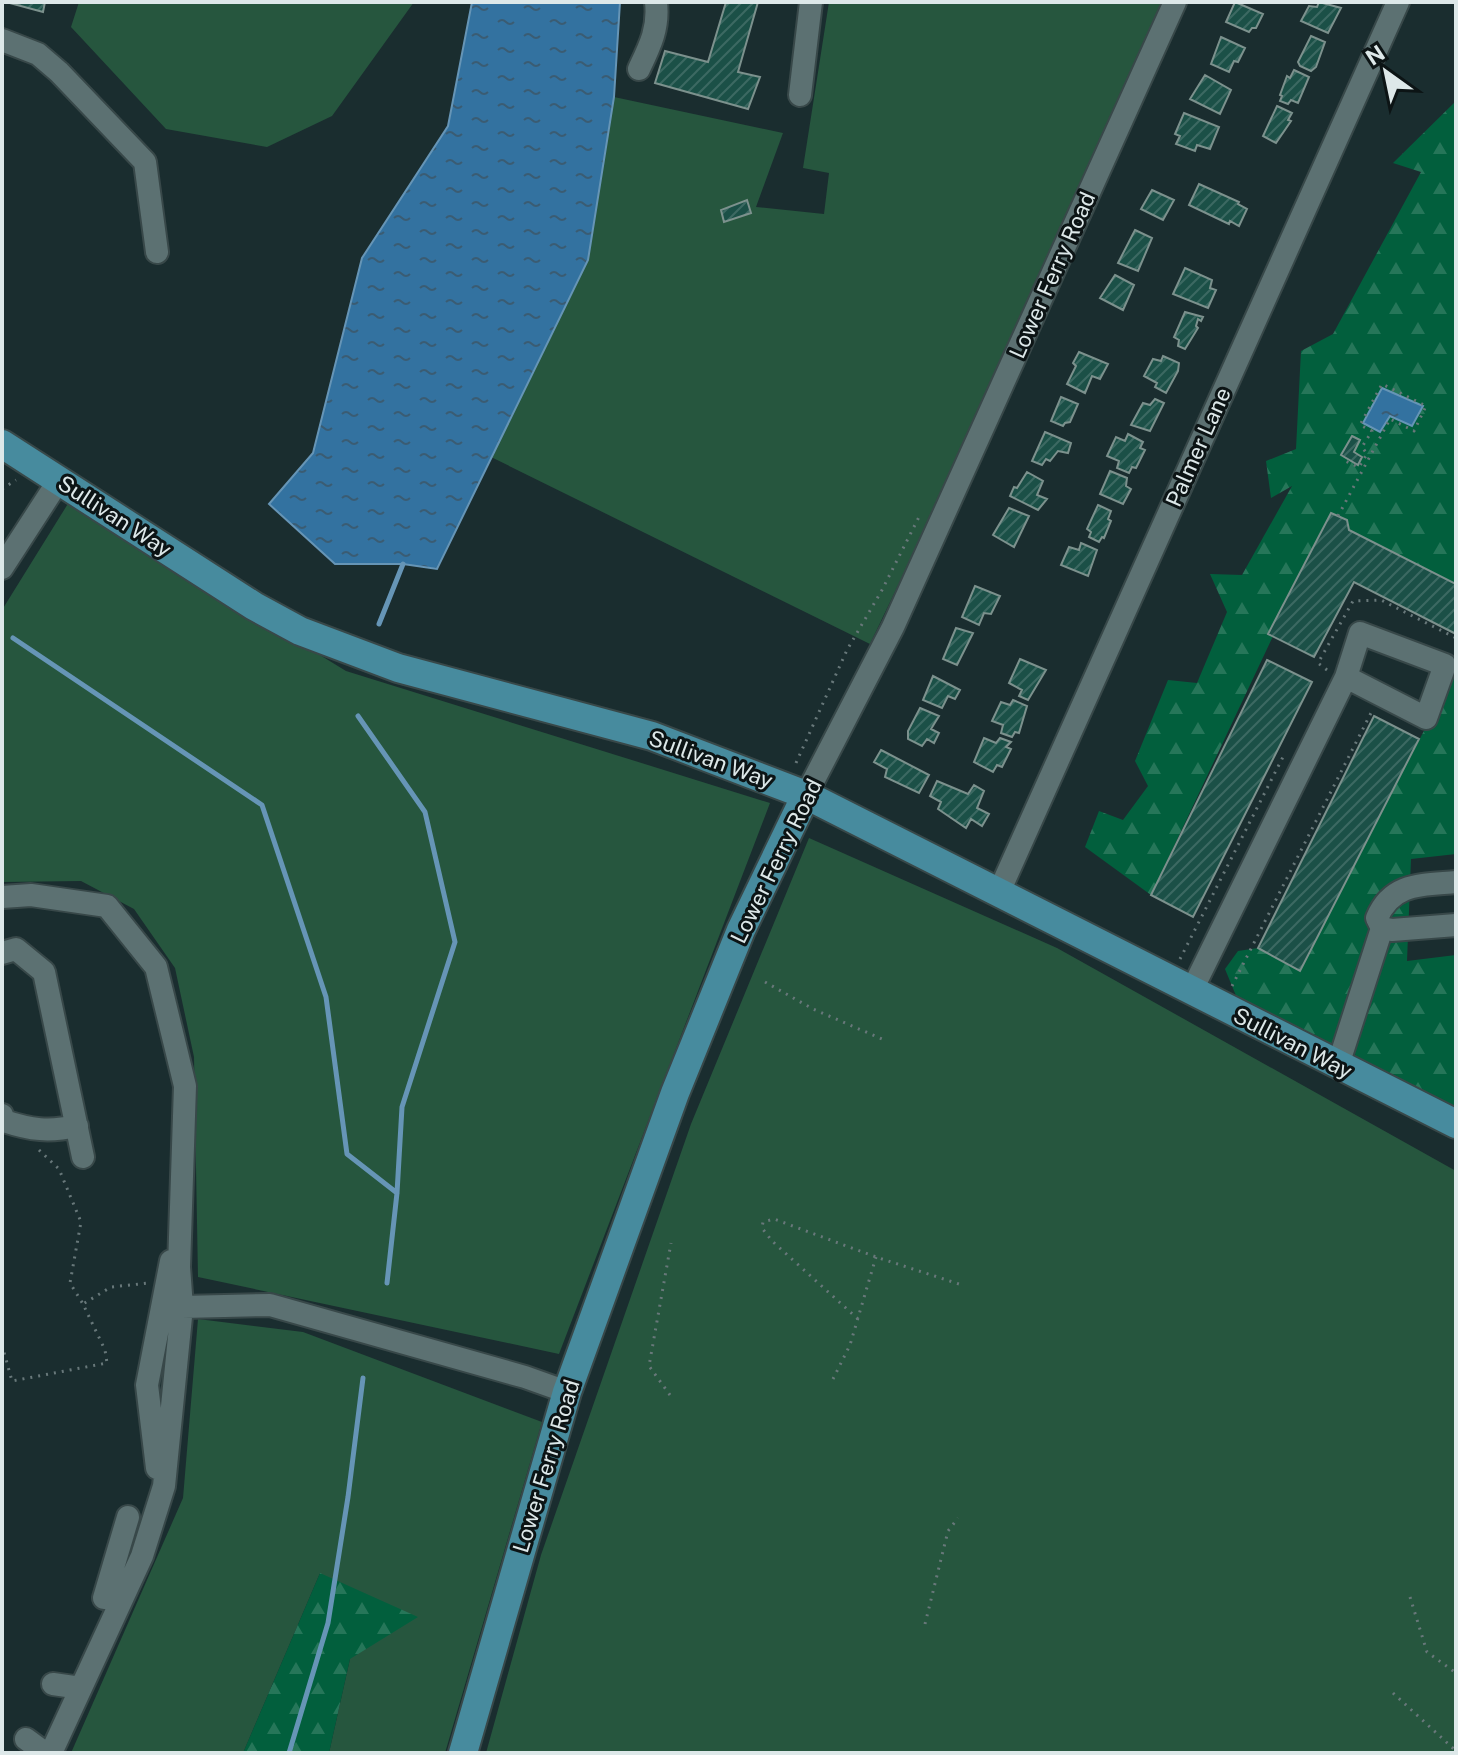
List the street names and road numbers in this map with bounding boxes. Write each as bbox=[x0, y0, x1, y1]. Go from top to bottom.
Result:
street label: Lower Ferry Road bbox=[1004, 188, 1100, 362]
street label: Palmer Lane bbox=[1160, 383, 1236, 511]
street label: Sullivan Way bbox=[53, 470, 177, 562]
street label: Sullivan Way bbox=[645, 725, 777, 794]
street label: Lower Ferry Road bbox=[725, 775, 827, 947]
street label: Sullivan Way bbox=[1229, 1002, 1357, 1084]
street label: Lower Ferry Road bbox=[507, 1376, 585, 1556]

